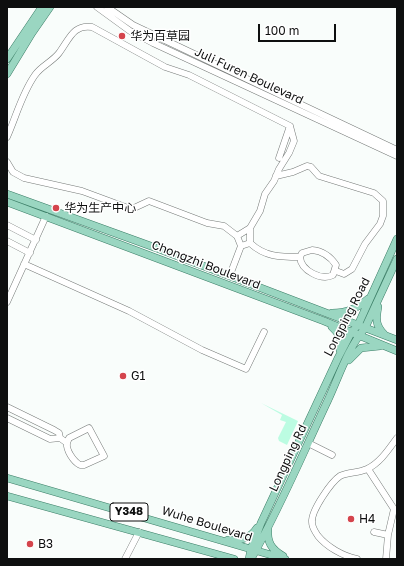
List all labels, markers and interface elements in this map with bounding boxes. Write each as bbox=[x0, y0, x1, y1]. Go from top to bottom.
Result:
scale bar bbox=[260, 16, 338, 42]
text: 100 m bbox=[265, 23, 299, 38]
place label: 华为百草园 bbox=[130, 29, 190, 43]
marker: 华为百草园 bbox=[117, 31, 127, 41]
street label: Juli Furen Boulevard bbox=[192, 44, 306, 108]
place label: 华为生产中心 bbox=[64, 201, 136, 215]
marker: 华为生产中心 bbox=[51, 203, 61, 213]
street label: Chongzhi Boulevard bbox=[150, 238, 262, 292]
street label: Longping Road bbox=[321, 275, 373, 359]
place label: G1 bbox=[131, 369, 145, 383]
marker: G1 bbox=[118, 371, 128, 381]
street label: Longping Rd bbox=[266, 422, 310, 494]
road number: Y348 bbox=[110, 503, 148, 521]
street label: Wuhe Boulevard bbox=[160, 503, 254, 545]
place label: H4 bbox=[359, 512, 375, 526]
marker: H4 bbox=[346, 514, 356, 524]
place label: B3 bbox=[38, 537, 53, 551]
marker: B3 bbox=[25, 539, 35, 549]

